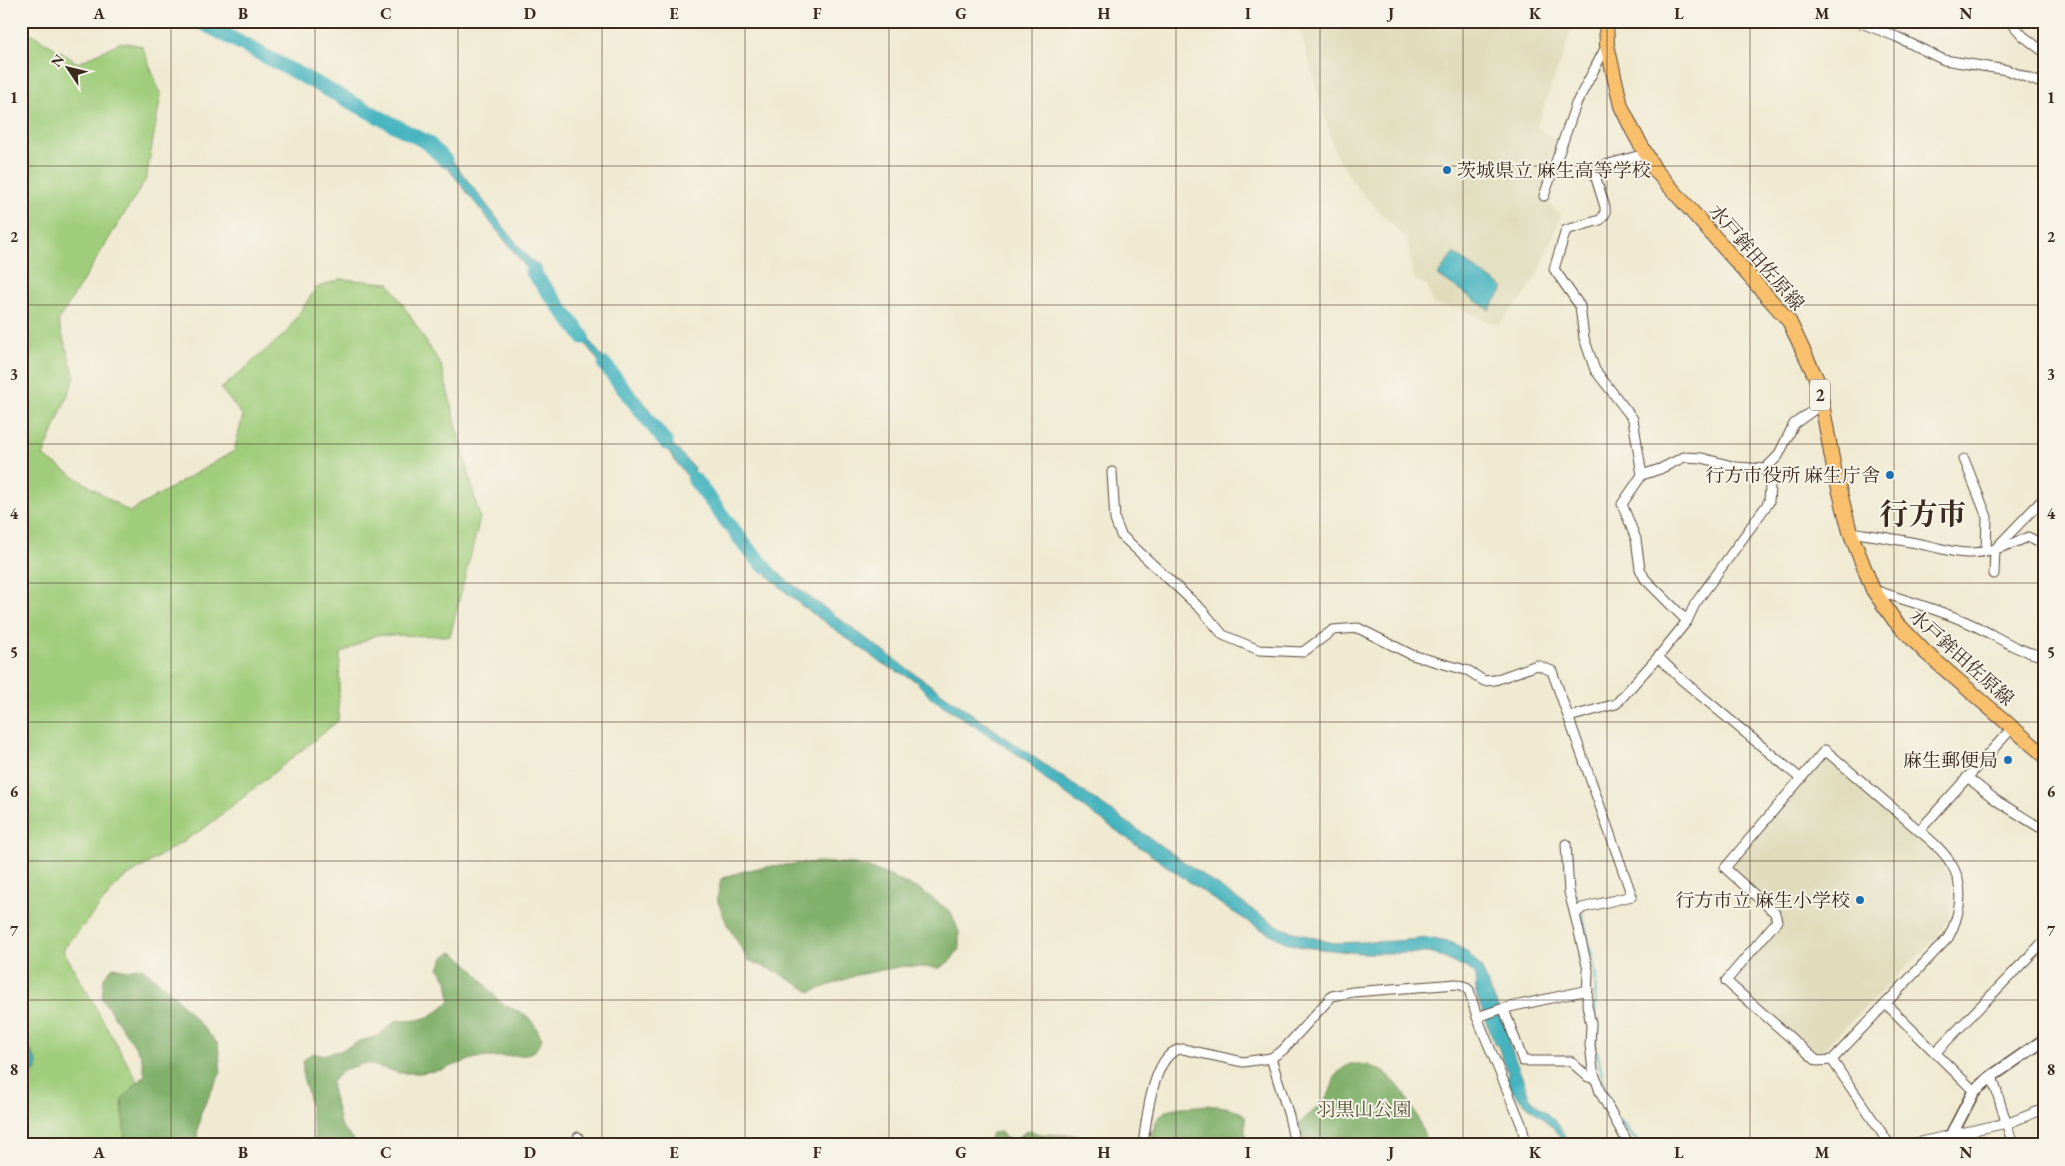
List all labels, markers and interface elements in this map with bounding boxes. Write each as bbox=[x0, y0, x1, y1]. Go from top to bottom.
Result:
text: A bbox=[92, 3, 105, 24]
text: B bbox=[238, 3, 248, 24]
text: C bbox=[380, 3, 392, 24]
text: D bbox=[524, 3, 536, 24]
text: E bbox=[669, 3, 679, 24]
text: F bbox=[813, 3, 822, 24]
text: G bbox=[955, 3, 967, 24]
text: H bbox=[1098, 3, 1111, 24]
text: I bbox=[1245, 3, 1251, 24]
text: J bbox=[1386, 3, 1394, 24]
text: K bbox=[1529, 3, 1542, 24]
text: L bbox=[1674, 3, 1684, 24]
text: M bbox=[1815, 3, 1830, 24]
text: N bbox=[1960, 3, 1973, 24]
north arrow bbox=[42, 42, 92, 92]
text: N bbox=[47, 50, 68, 70]
text: 1 bbox=[10, 87, 18, 108]
text: 1 bbox=[2047, 87, 2055, 108]
place label: 茨城県立 麻生高等学校 bbox=[1457, 158, 1651, 183]
marker: 茨城県立 麻生高等学校 bbox=[1441, 164, 1453, 176]
street label: 水戸鉾田佐原線 bbox=[1704, 199, 1810, 316]
text: 2 bbox=[10, 226, 19, 247]
text: 2 bbox=[2047, 226, 2056, 247]
text: 3 bbox=[10, 364, 18, 385]
text: 3 bbox=[2047, 364, 2055, 385]
road number: 2 bbox=[1810, 380, 1830, 410]
place label: 行方市役所 麻生庁舎 bbox=[1705, 463, 1880, 488]
marker: 行方市役所 麻生庁舎 bbox=[1884, 469, 1896, 481]
district label: 行方市 bbox=[1879, 495, 1967, 533]
text: 4 bbox=[10, 503, 19, 524]
text: 4 bbox=[2047, 503, 2056, 524]
street label: 水戸鉾田佐原線 bbox=[1904, 604, 2019, 711]
text: 5 bbox=[10, 642, 18, 663]
text: 5 bbox=[2047, 642, 2055, 663]
place label: 麻生郵便局 bbox=[1903, 748, 1998, 773]
marker: 麻生郵便局 bbox=[2002, 754, 2014, 766]
text: 6 bbox=[10, 781, 19, 802]
text: 6 bbox=[2047, 781, 2056, 802]
place label: 行方市立 麻生小学校 bbox=[1675, 888, 1850, 913]
marker: 行方市立 麻生小学校 bbox=[1854, 894, 1866, 906]
text: 7 bbox=[10, 920, 19, 941]
text: 7 bbox=[2047, 920, 2056, 941]
text: 8 bbox=[10, 1059, 18, 1080]
text: 8 bbox=[2047, 1059, 2055, 1080]
park label: 羽黒山公園 bbox=[1316, 1097, 1412, 1122]
text: A bbox=[92, 1142, 105, 1163]
text: B bbox=[238, 1142, 248, 1163]
text: C bbox=[380, 1142, 392, 1163]
text: D bbox=[524, 1142, 536, 1163]
text: E bbox=[669, 1142, 679, 1163]
text: F bbox=[813, 1142, 822, 1163]
text: G bbox=[955, 1142, 967, 1163]
text: H bbox=[1098, 1142, 1111, 1163]
text: I bbox=[1245, 1142, 1251, 1163]
text: J bbox=[1386, 1142, 1394, 1163]
text: K bbox=[1529, 1142, 1542, 1163]
text: L bbox=[1674, 1142, 1684, 1163]
text: M bbox=[1815, 1142, 1830, 1163]
text: N bbox=[1960, 1142, 1973, 1163]

